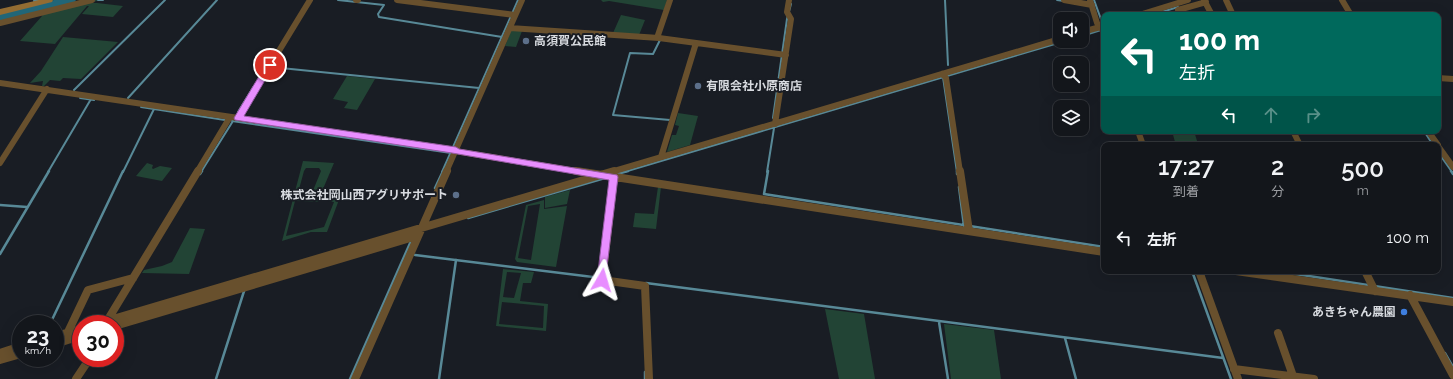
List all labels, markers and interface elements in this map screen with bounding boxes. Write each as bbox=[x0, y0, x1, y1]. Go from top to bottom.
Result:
map controls bbox=[1053, 12, 1089, 136]
button: sound bbox=[1053, 12, 1089, 48]
text: 100 m bbox=[1179, 24, 1260, 57]
icon: left bbox=[1113, 28, 1165, 80]
place label: 高須賀公民館 bbox=[534, 34, 606, 48]
marker: 高須賀公民館 bbox=[521, 36, 531, 46]
pin bbox=[253, 48, 287, 82]
icon: arrive bbox=[259, 54, 281, 76]
button: search bbox=[1053, 56, 1089, 92]
text: 左折 bbox=[1179, 62, 1215, 83]
place label: 有限会社小原商店 bbox=[706, 79, 802, 93]
marker: 有限会社小原商店 bbox=[693, 81, 703, 91]
button: layers bbox=[1053, 100, 1089, 136]
icon: left bbox=[1218, 104, 1240, 126]
icon: ahead bbox=[1260, 104, 1282, 126]
icon: right bbox=[1302, 104, 1324, 126]
text: 17:27 bbox=[1158, 152, 1214, 181]
text: 2 bbox=[1271, 152, 1284, 181]
text: 500 bbox=[1341, 154, 1384, 183]
text: m bbox=[1357, 183, 1369, 198]
text: 到着 bbox=[1173, 184, 1199, 199]
text: 分 bbox=[1271, 184, 1284, 199]
place label: 株式会社岡山西アグリサポート bbox=[281, 188, 448, 202]
marker: 株式会社岡山西アグリサポート bbox=[451, 190, 461, 200]
icon: left bbox=[1113, 227, 1135, 249]
text: 100 m bbox=[1387, 229, 1429, 247]
text: 左折 bbox=[1147, 231, 1177, 249]
position arrow bbox=[581, 259, 623, 301]
place label: あきちゃん農園 bbox=[1312, 305, 1396, 319]
marker: あきちゃん農園 bbox=[1399, 307, 1409, 317]
speed limit sign: 30 bbox=[72, 315, 124, 367]
text: 23 bbox=[27, 324, 49, 348]
text: km/h bbox=[25, 345, 51, 356]

